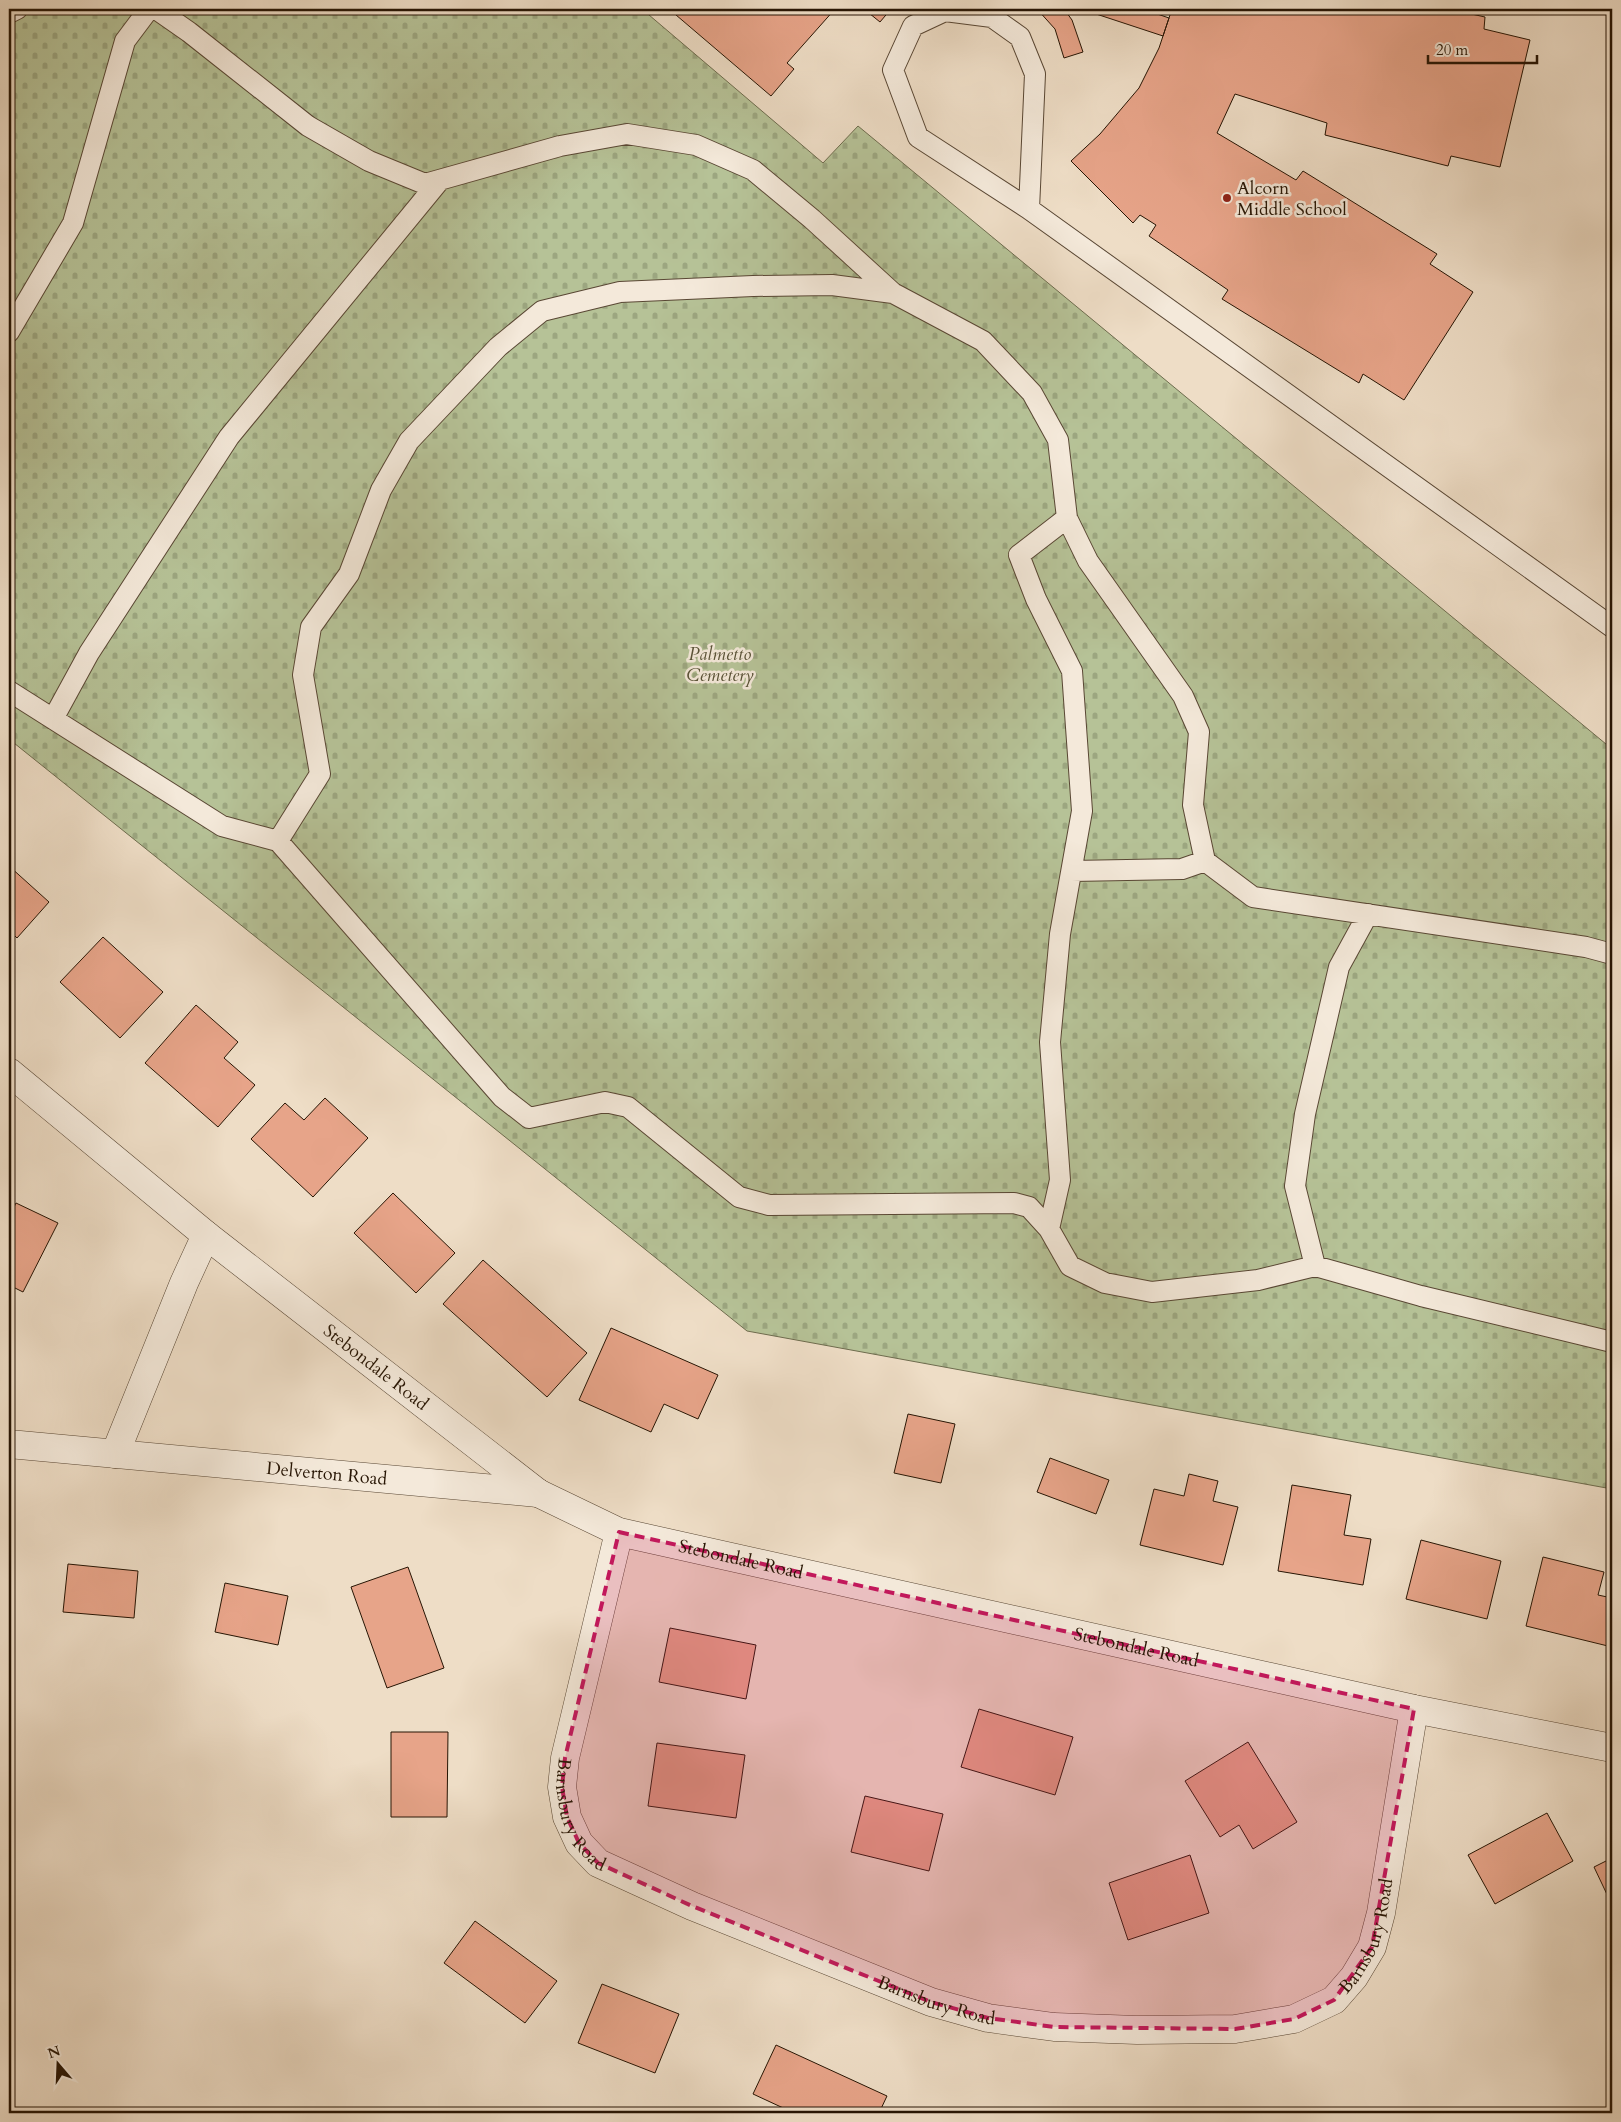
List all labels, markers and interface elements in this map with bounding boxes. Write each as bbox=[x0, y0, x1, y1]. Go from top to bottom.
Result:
scale bar bbox=[1428, 32, 1537, 64]
text: 20 m bbox=[1436, 40, 1468, 60]
place label: Alcorn Middle School bbox=[1237, 176, 1347, 222]
marker: Alcorn Middle School bbox=[1221, 192, 1233, 204]
park label: Palmetto Cemetery bbox=[686, 642, 754, 688]
street label: Stebondale Road bbox=[318, 1319, 434, 1417]
street label: Delverton Road bbox=[265, 1456, 389, 1492]
street label: Stebondale Road bbox=[676, 1534, 806, 1586]
street label: Stebondale Road bbox=[1071, 1622, 1201, 1674]
street label: Barnsbury Road bbox=[549, 1757, 610, 1878]
street label: Barnsbury Road bbox=[1333, 1876, 1399, 1999]
street label: Barnsbury Road bbox=[874, 1970, 997, 2032]
north arrow bbox=[32, 2040, 82, 2090]
text: N bbox=[45, 2041, 63, 2063]

